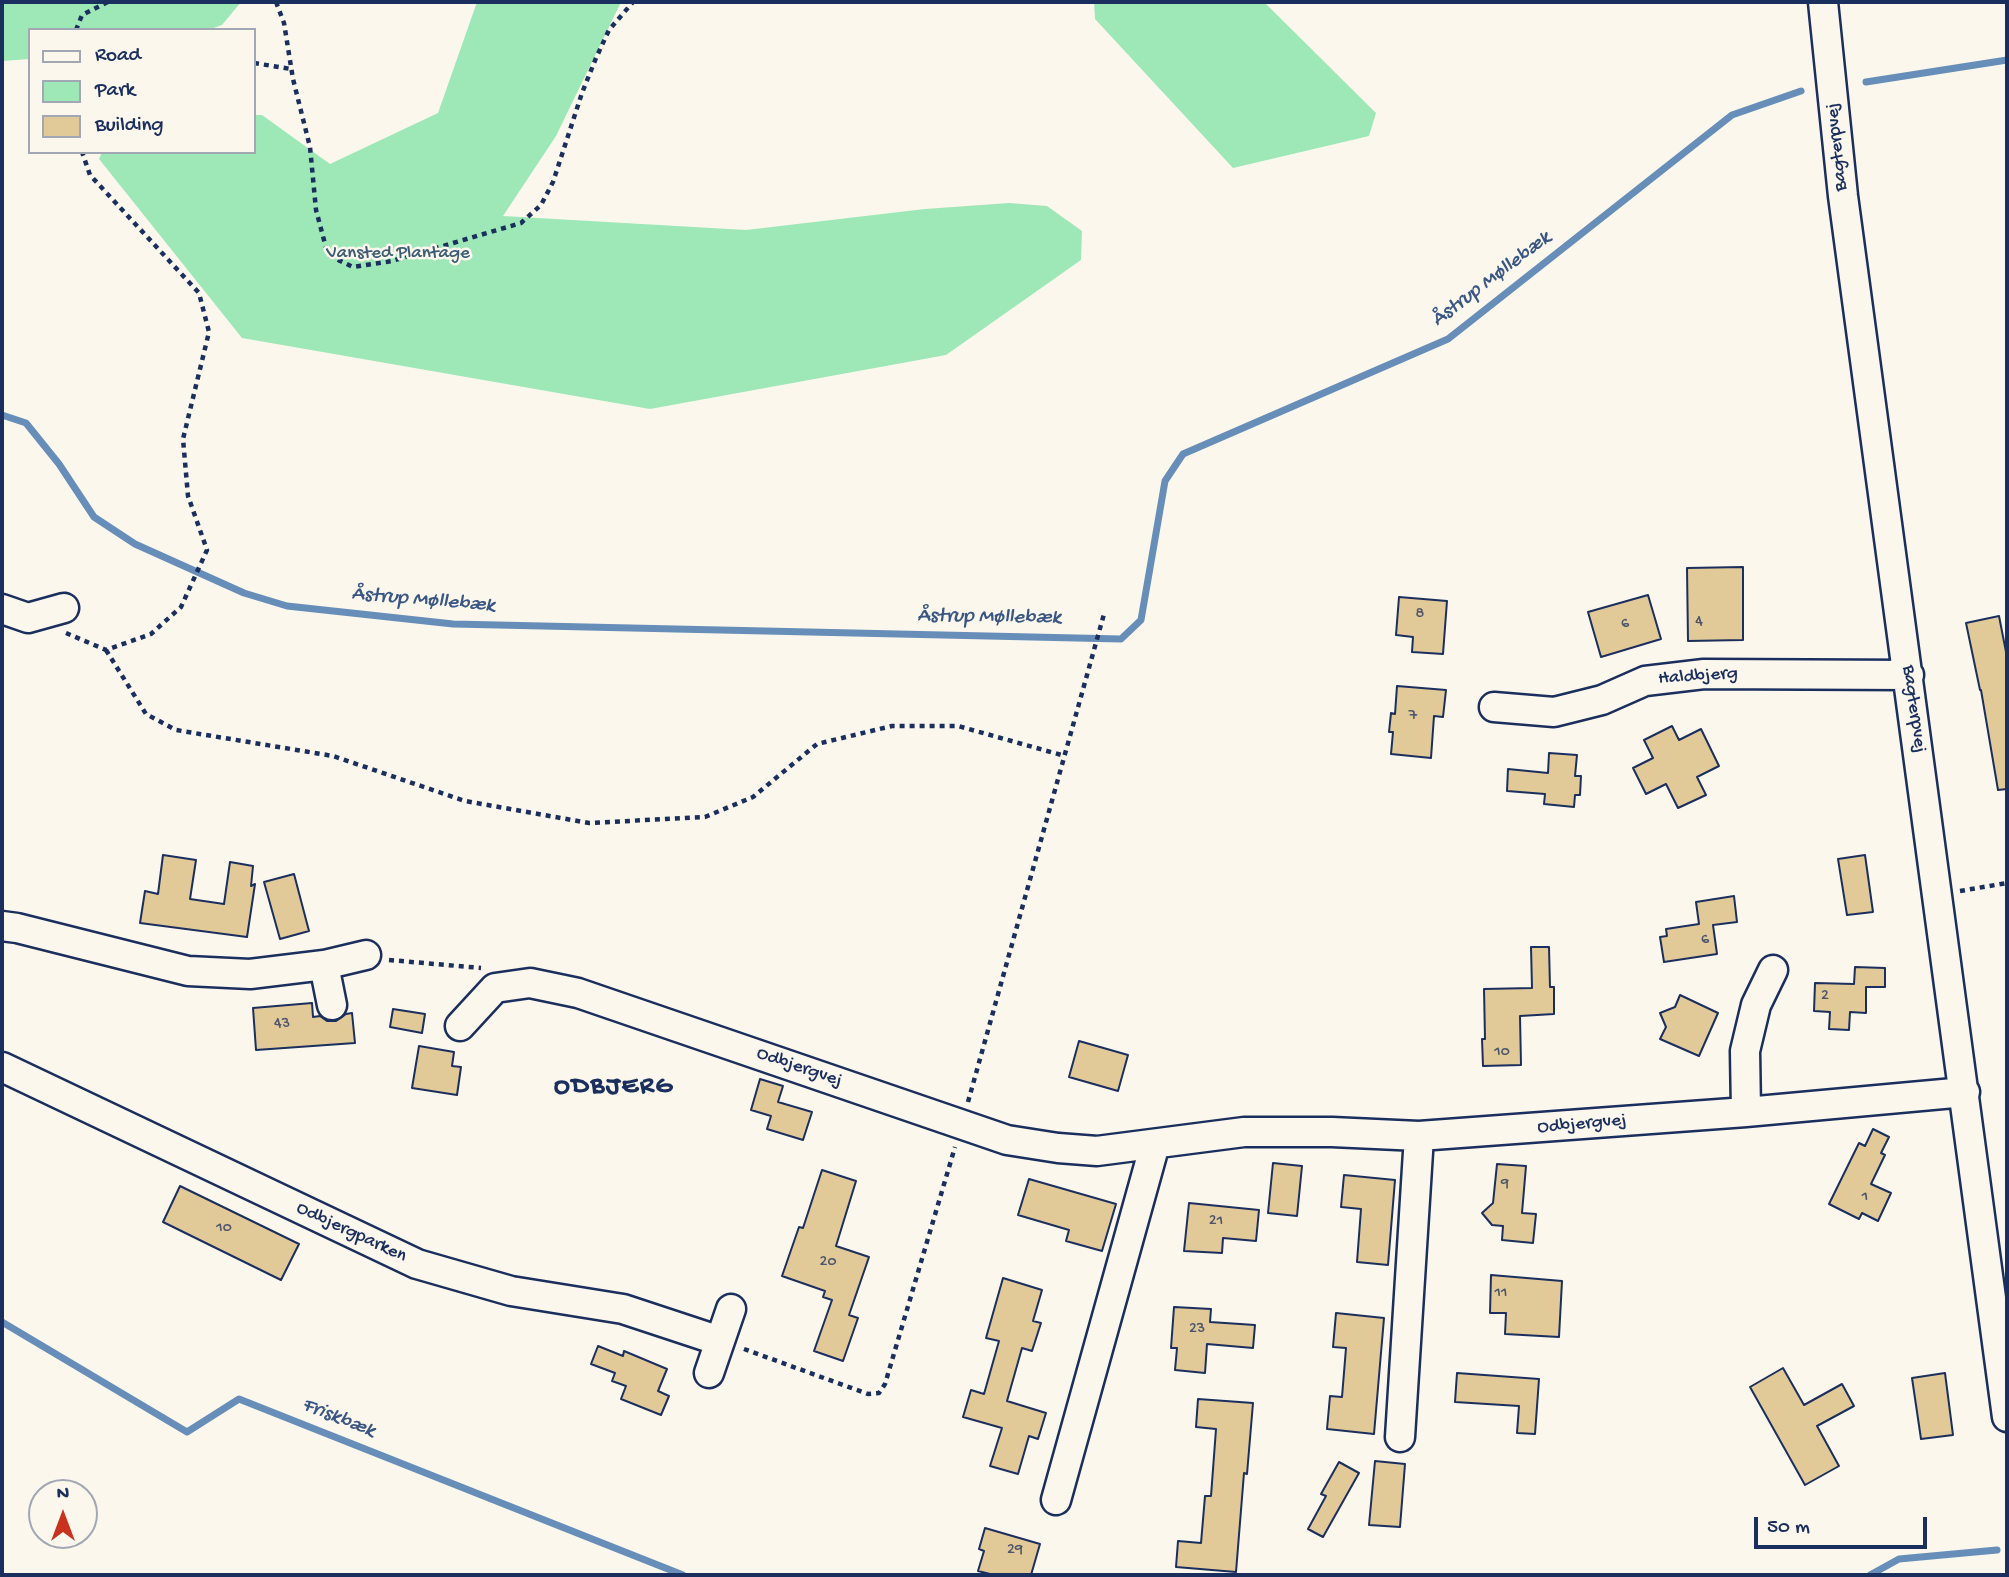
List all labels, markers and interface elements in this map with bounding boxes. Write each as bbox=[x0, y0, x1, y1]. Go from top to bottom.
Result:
legend bbox=[28, 28, 256, 154]
text: Road bbox=[95, 44, 141, 69]
text: Park bbox=[95, 79, 135, 104]
street label: Bagterpvej bbox=[1822, 102, 1854, 192]
text: Building bbox=[95, 114, 164, 139]
water label: Åstrup Møllebæk bbox=[1427, 227, 1557, 333]
park label: Vansted Plantage bbox=[326, 243, 470, 265]
water label: Åstrup Møllebæk bbox=[350, 582, 496, 620]
water label: Åstrup Møllebæk bbox=[917, 604, 1061, 632]
house number: 8 bbox=[1416, 605, 1424, 625]
house number: 4 bbox=[1695, 613, 1703, 633]
house number: 6 bbox=[1621, 615, 1629, 635]
street label: Haldbjerg bbox=[1657, 663, 1739, 691]
street label: Bagterpvej bbox=[1896, 664, 1930, 754]
house number: 7 bbox=[1409, 707, 1417, 727]
house number: 6 bbox=[1701, 931, 1709, 951]
house number: 2 bbox=[1821, 987, 1829, 1007]
house number: 43 bbox=[274, 1015, 290, 1035]
street label: Odbjergvej bbox=[753, 1043, 845, 1093]
house number: 10 bbox=[1494, 1043, 1510, 1063]
district label: ODBJERG bbox=[555, 1072, 673, 1104]
street label: Odbjergvej bbox=[1537, 1110, 1627, 1140]
house number: 9 bbox=[1501, 1175, 1509, 1195]
house number: 1 bbox=[1862, 1188, 1868, 1208]
street label: Odbjergparken bbox=[292, 1197, 410, 1269]
house number: 21 bbox=[1209, 1212, 1223, 1232]
house number: 10 bbox=[216, 1219, 232, 1239]
house number: 20 bbox=[820, 1253, 836, 1273]
house number: 11 bbox=[1495, 1284, 1507, 1304]
house number: 23 bbox=[1189, 1320, 1205, 1340]
water label: Friskbæk bbox=[298, 1393, 378, 1445]
north arrow bbox=[28, 1479, 98, 1549]
text: N bbox=[57, 1483, 69, 1506]
scale bar bbox=[1757, 1504, 1930, 1548]
text: 50 m bbox=[1767, 1516, 1810, 1541]
house number: 29 bbox=[1007, 1541, 1023, 1561]

